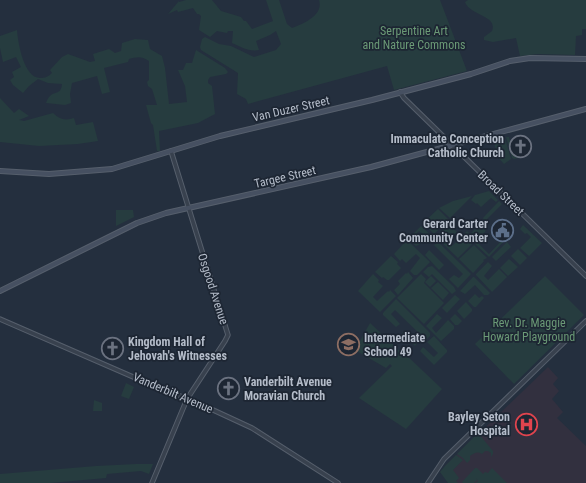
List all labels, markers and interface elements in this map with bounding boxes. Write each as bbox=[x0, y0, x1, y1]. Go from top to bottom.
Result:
park label: Serpentine Art and Nature Commons bbox=[363, 24, 465, 52]
street label: Van Duzer Street bbox=[251, 93, 331, 125]
place label: Immaculate Conception Catholic Church bbox=[391, 132, 504, 160]
church icon: Immaculate Conception Catholic Church bbox=[507, 133, 533, 159]
street label: Targee Street bbox=[253, 163, 318, 191]
street label: Broad Street bbox=[475, 168, 527, 219]
place label: Gerard Carter Community Center bbox=[399, 217, 488, 245]
public building icon: Gerard Carter Community Center bbox=[490, 218, 516, 244]
street label: Osgood Avenue bbox=[195, 252, 231, 327]
park label: Rev. Dr. Maggie Howard Playground bbox=[483, 316, 575, 344]
place label: Intermediate School 49 bbox=[364, 331, 425, 359]
school or university icon: Intermediate School 49 bbox=[336, 332, 362, 358]
place label: Kingdom Hall of Jehovah's Witnesses bbox=[128, 335, 227, 363]
church icon: Kingdom Hall of Jehovah's Witnesses bbox=[100, 336, 126, 362]
street label: Vanderbilt Avenue bbox=[131, 370, 215, 416]
place label: Vanderbilt Avenue Moravian Church bbox=[244, 375, 332, 403]
church icon: Vanderbilt Avenue Moravian Church bbox=[216, 376, 242, 402]
place label: Bayley Seton Hospital bbox=[448, 410, 510, 438]
hospital icon: Bayley Seton Hospital bbox=[513, 411, 539, 437]

